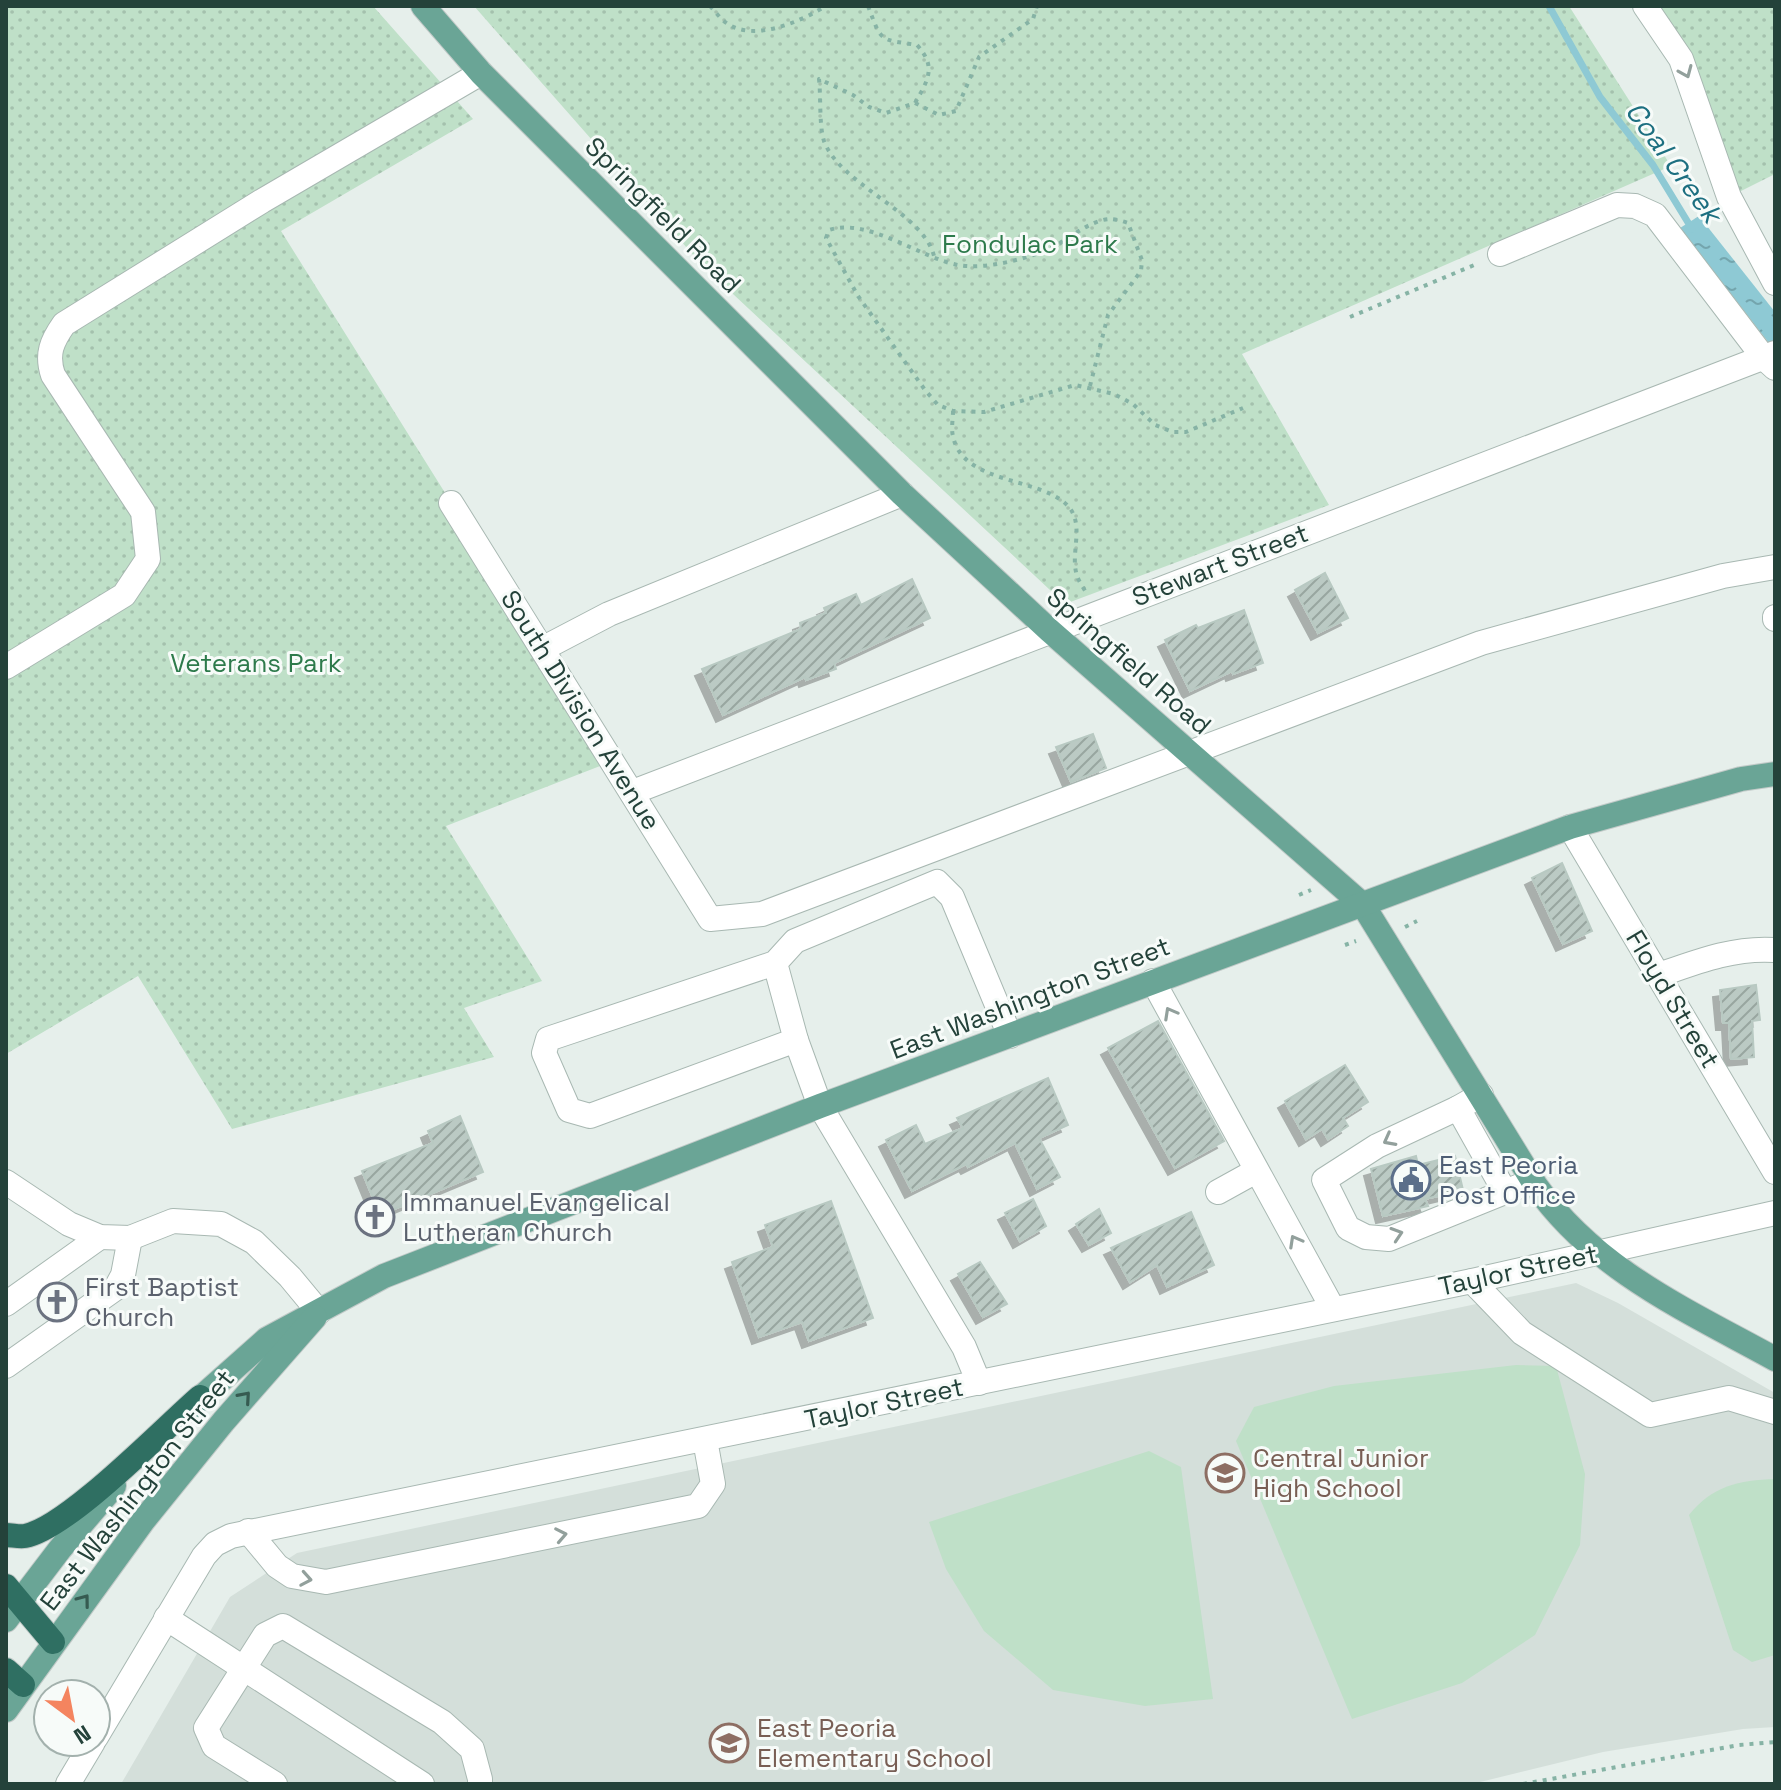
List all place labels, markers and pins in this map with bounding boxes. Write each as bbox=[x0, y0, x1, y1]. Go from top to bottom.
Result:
place label: East Peoria Post Office bbox=[1439, 1148, 1578, 1212]
public building icon: East Peoria Post Office bbox=[1390, 1159, 1432, 1201]
place label: Immanuel Evangelical Lutheran Church bbox=[403, 1185, 670, 1249]
church icon: Immanuel Evangelical Lutheran Church bbox=[354, 1196, 396, 1238]
place label: First Baptist Church bbox=[85, 1270, 239, 1334]
church icon: First Baptist Church bbox=[36, 1281, 78, 1323]
place label: Central Junior High School bbox=[1253, 1441, 1429, 1505]
school or university icon: Central Junior High School bbox=[1204, 1452, 1246, 1494]
place label: East Peoria Elementary School bbox=[757, 1711, 992, 1775]
school or university icon: East Peoria Elementary School bbox=[708, 1722, 750, 1764]

